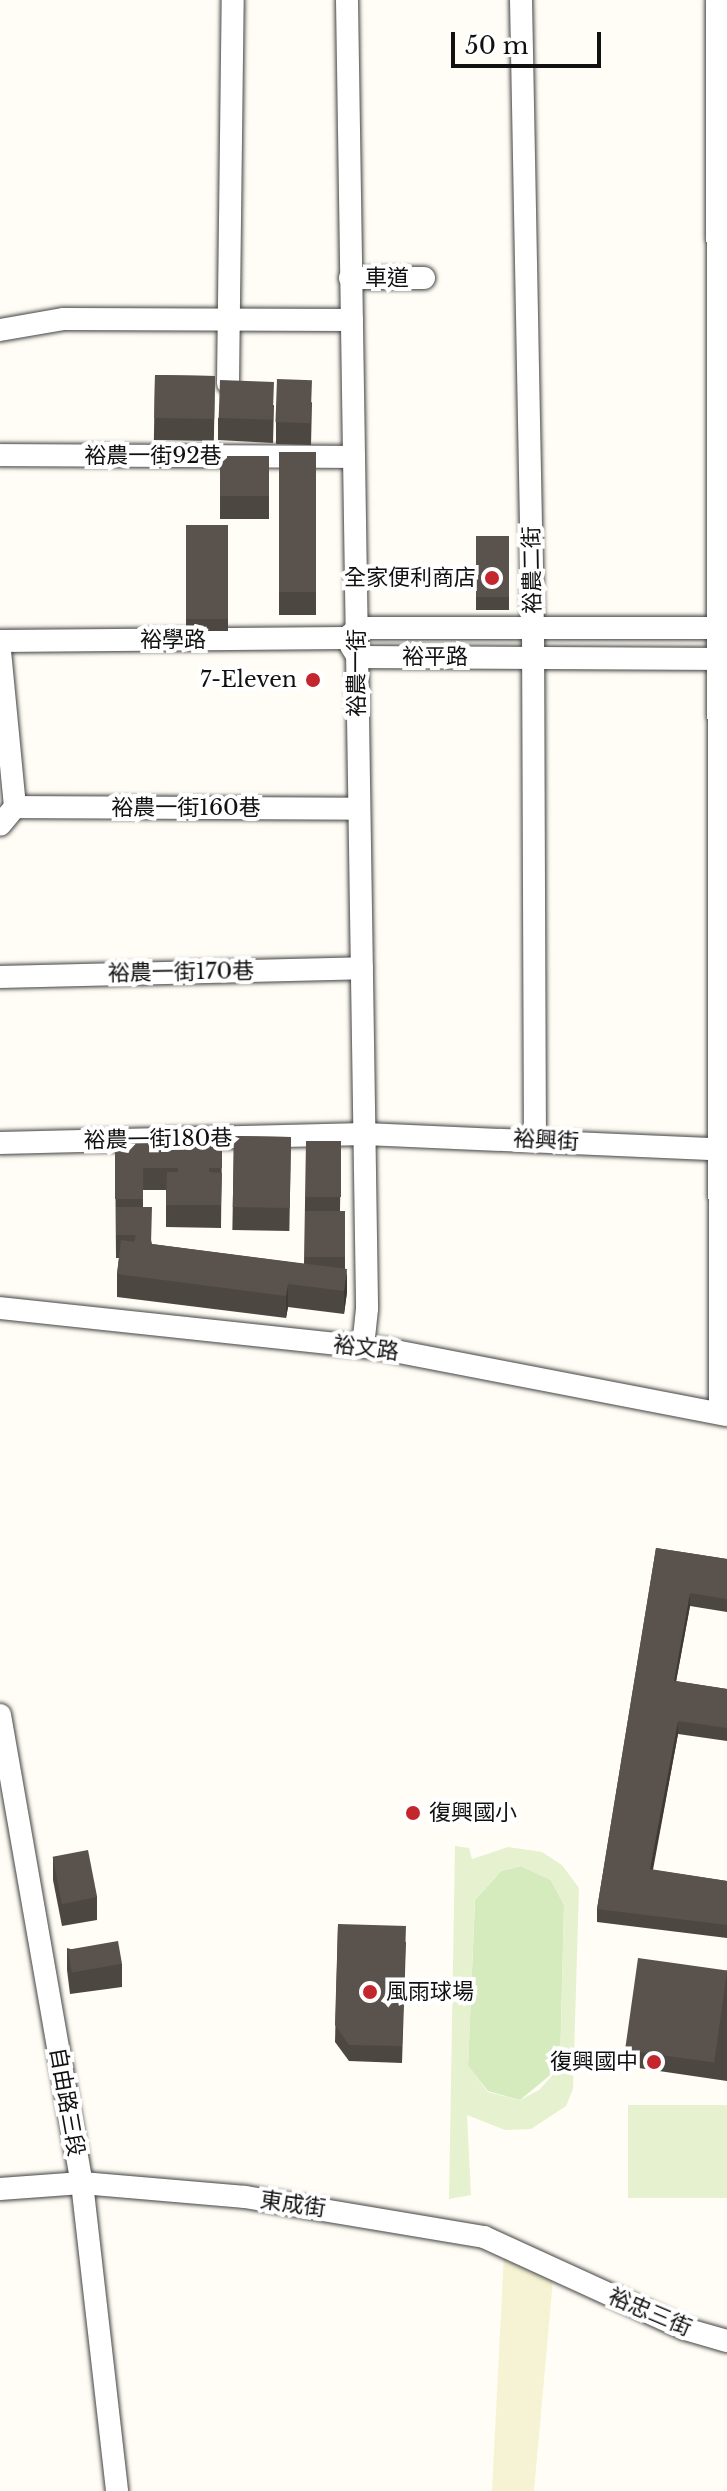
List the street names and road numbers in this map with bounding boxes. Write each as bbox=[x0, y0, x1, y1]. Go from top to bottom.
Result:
street label: 車道 bbox=[365, 265, 409, 291]
street label: 裕農一街92巷 bbox=[84, 443, 222, 469]
street label: 裕農二街 bbox=[518, 526, 546, 614]
street label: 裕學路 bbox=[140, 627, 206, 653]
street label: 裕農一街 bbox=[344, 629, 370, 717]
street label: 裕平路 bbox=[402, 644, 468, 670]
street label: 裕農一街160巷 bbox=[111, 795, 261, 821]
street label: 裕農一街170巷 bbox=[107, 958, 255, 986]
street label: 裕農一街180巷 bbox=[83, 1125, 233, 1153]
street label: 裕興街 bbox=[512, 1125, 580, 1155]
street label: 裕文路 bbox=[332, 1331, 400, 1365]
street label: 自由路三段 bbox=[44, 2046, 90, 2158]
street label: 東成街 bbox=[258, 2186, 328, 2222]
street label: 裕忠三街 bbox=[604, 2283, 696, 2341]

